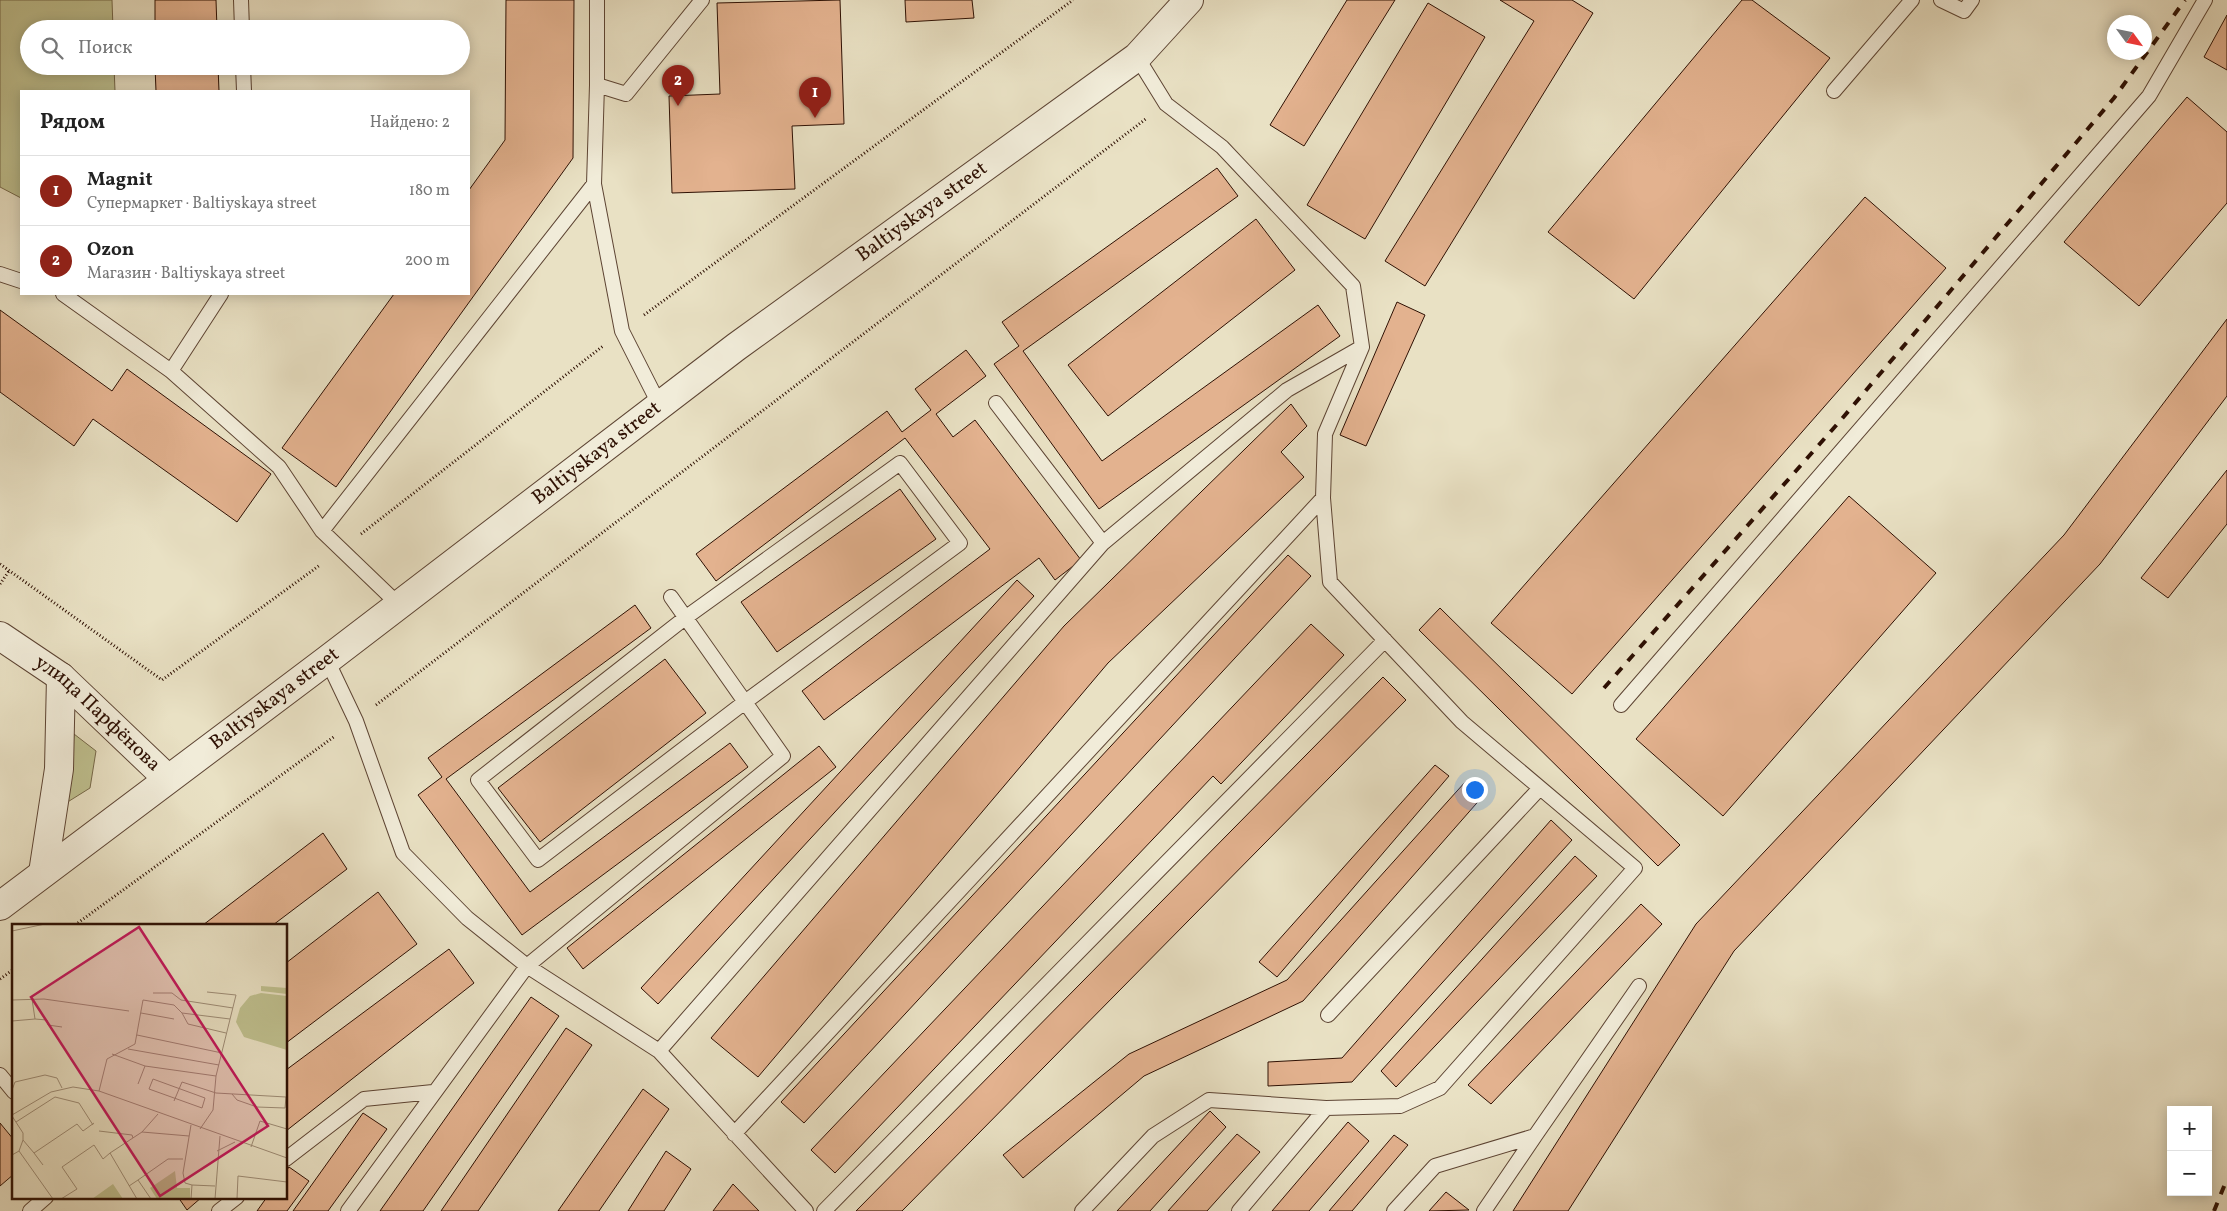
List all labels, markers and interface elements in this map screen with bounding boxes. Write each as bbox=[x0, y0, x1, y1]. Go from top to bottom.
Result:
north arrow bbox=[2107, 15, 2152, 60]
search box bbox=[20, 20, 470, 75]
icon: search bbox=[38, 34, 66, 62]
text: Поиск bbox=[78, 35, 132, 61]
pin: 2 bbox=[662, 65, 694, 106]
pin: 1 bbox=[799, 77, 831, 118]
text: Рядом bbox=[40, 108, 105, 137]
text: Найдено: 2 bbox=[370, 112, 450, 134]
street label: Baltiyskaya street bbox=[851, 155, 994, 269]
text: Magnit bbox=[87, 167, 153, 193]
text: 1 bbox=[53, 180, 59, 202]
text: 180 m bbox=[409, 180, 450, 202]
text: Супермаркет · Baltiyskaya street bbox=[87, 193, 317, 215]
text: Ozon bbox=[87, 237, 134, 263]
text: 2 bbox=[52, 250, 60, 272]
text: 200 m bbox=[405, 250, 450, 272]
text: Магазин · Baltiyskaya street bbox=[87, 263, 285, 285]
street label: Baltiyskaya street bbox=[526, 395, 667, 512]
street label: Baltiyskaya street bbox=[204, 641, 346, 757]
street label: улица Парфёнова bbox=[29, 649, 167, 779]
your location bbox=[1462, 777, 1488, 803]
inset map bbox=[12, 924, 288, 1198]
map controls bbox=[2167, 1106, 2212, 1196]
button: + bbox=[2167, 1106, 2212, 1151]
button: − bbox=[2167, 1151, 2212, 1196]

